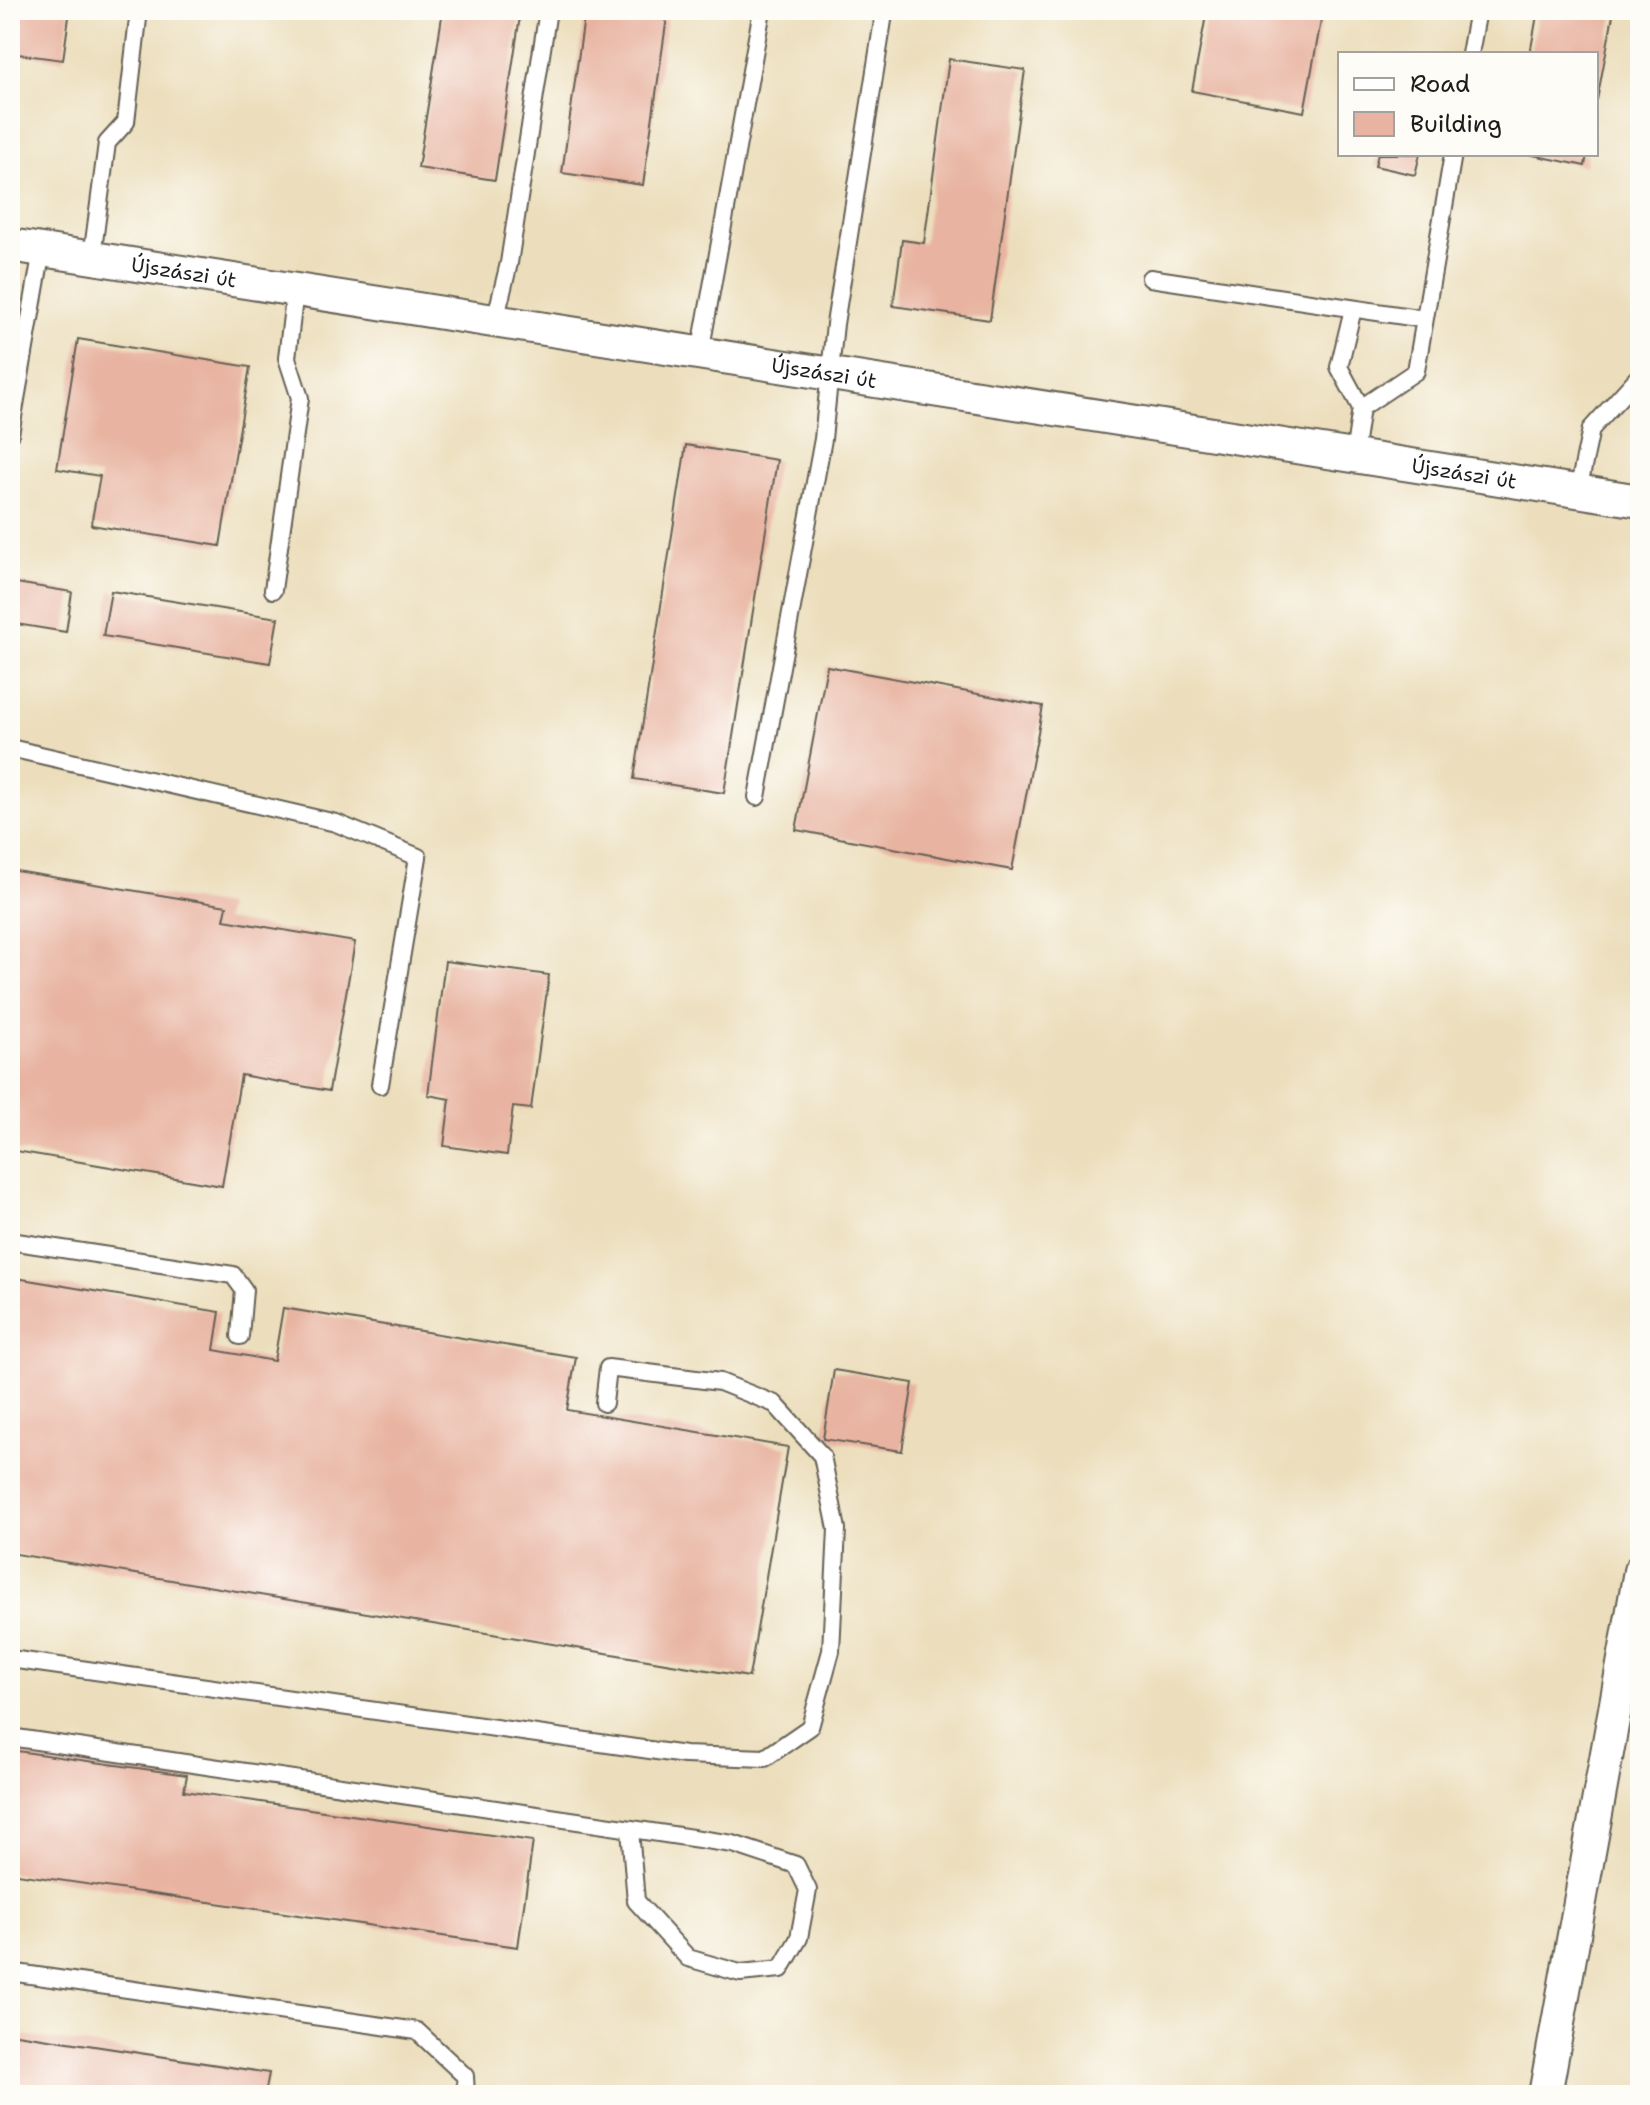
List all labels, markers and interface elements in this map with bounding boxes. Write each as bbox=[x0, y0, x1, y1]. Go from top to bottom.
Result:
legend bbox=[1338, 52, 1598, 156]
text: Road bbox=[1410, 68, 1470, 100]
text: Building bbox=[1410, 108, 1502, 140]
street label: Újszászi út bbox=[129, 251, 238, 293]
street label: Újszászi út bbox=[770, 352, 878, 394]
street label: Újszászi út bbox=[1410, 452, 1519, 494]

